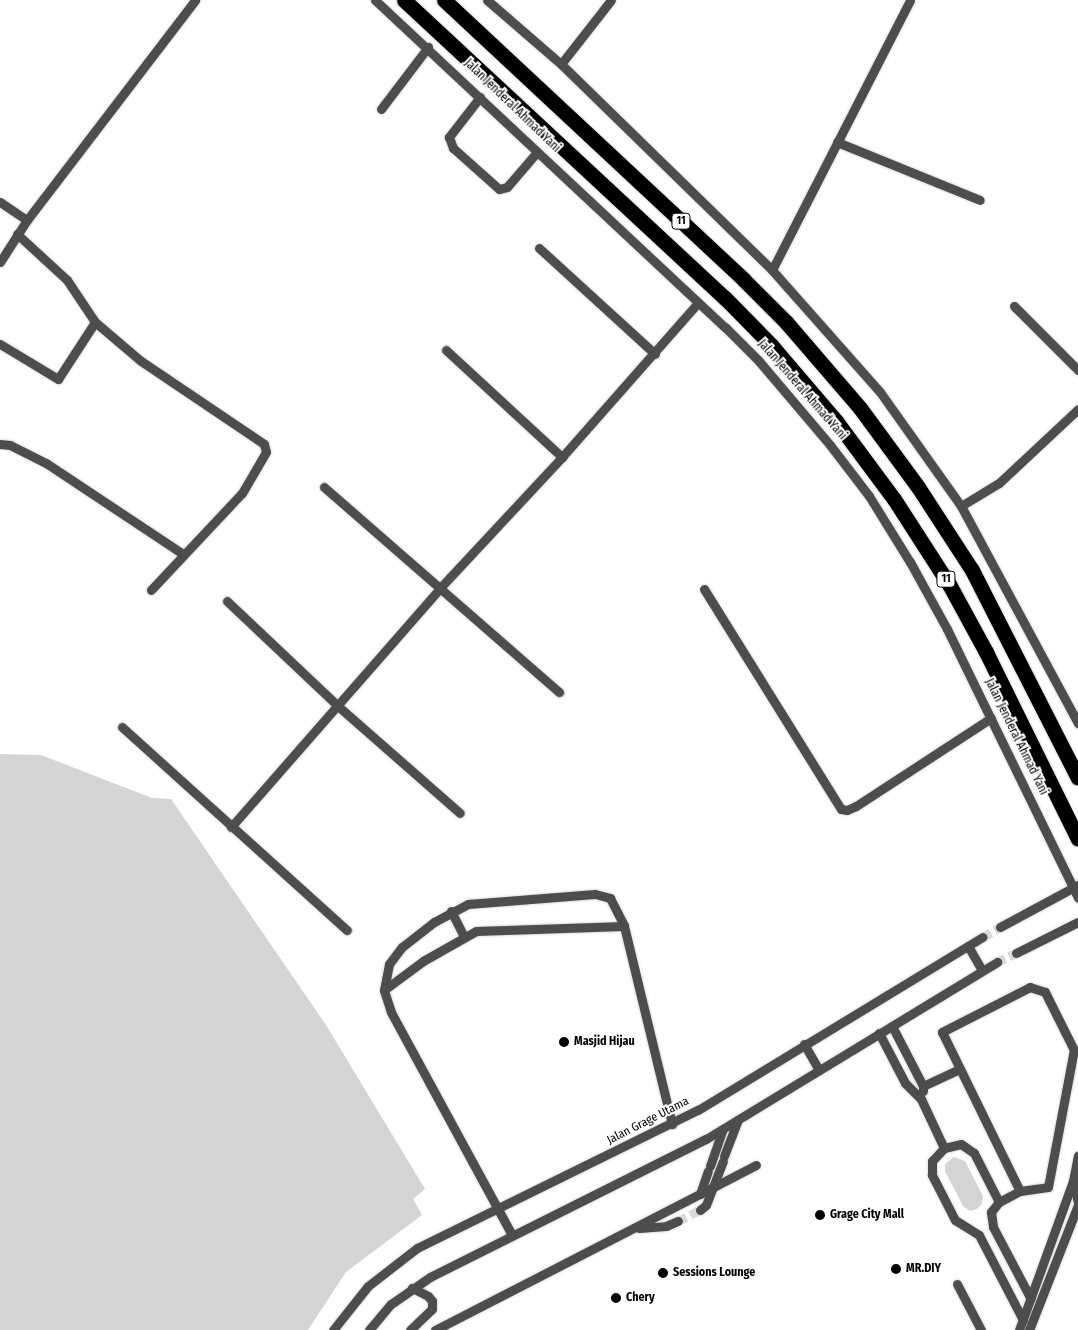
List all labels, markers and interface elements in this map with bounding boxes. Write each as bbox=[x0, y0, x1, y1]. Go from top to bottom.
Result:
street label: Jalan Jenderal Ahmad Yani bbox=[461, 56, 563, 156]
road number: 11 bbox=[671, 212, 691, 230]
street label: Jalan Jenderal Ahmad Yani bbox=[755, 337, 849, 443]
road number: 11 bbox=[936, 570, 956, 588]
street label: Jalan Jenderal Ahmad Yani bbox=[982, 676, 1050, 798]
place label: Masjid Hijau bbox=[574, 1035, 635, 1049]
marker: Masjid Hijau bbox=[558, 1036, 570, 1048]
street label: Jalan Grage Utama bbox=[605, 1094, 691, 1148]
place label: Grage City Mall bbox=[830, 1208, 904, 1222]
marker: Grage City Mall bbox=[814, 1209, 826, 1221]
place label: MR.DIY bbox=[906, 1262, 941, 1276]
marker: MR.DIY bbox=[890, 1263, 902, 1275]
place label: Sessions Lounge bbox=[673, 1266, 755, 1280]
marker: Sessions Lounge bbox=[657, 1267, 669, 1279]
place label: Chery bbox=[626, 1291, 655, 1305]
marker: Chery bbox=[610, 1292, 622, 1304]

